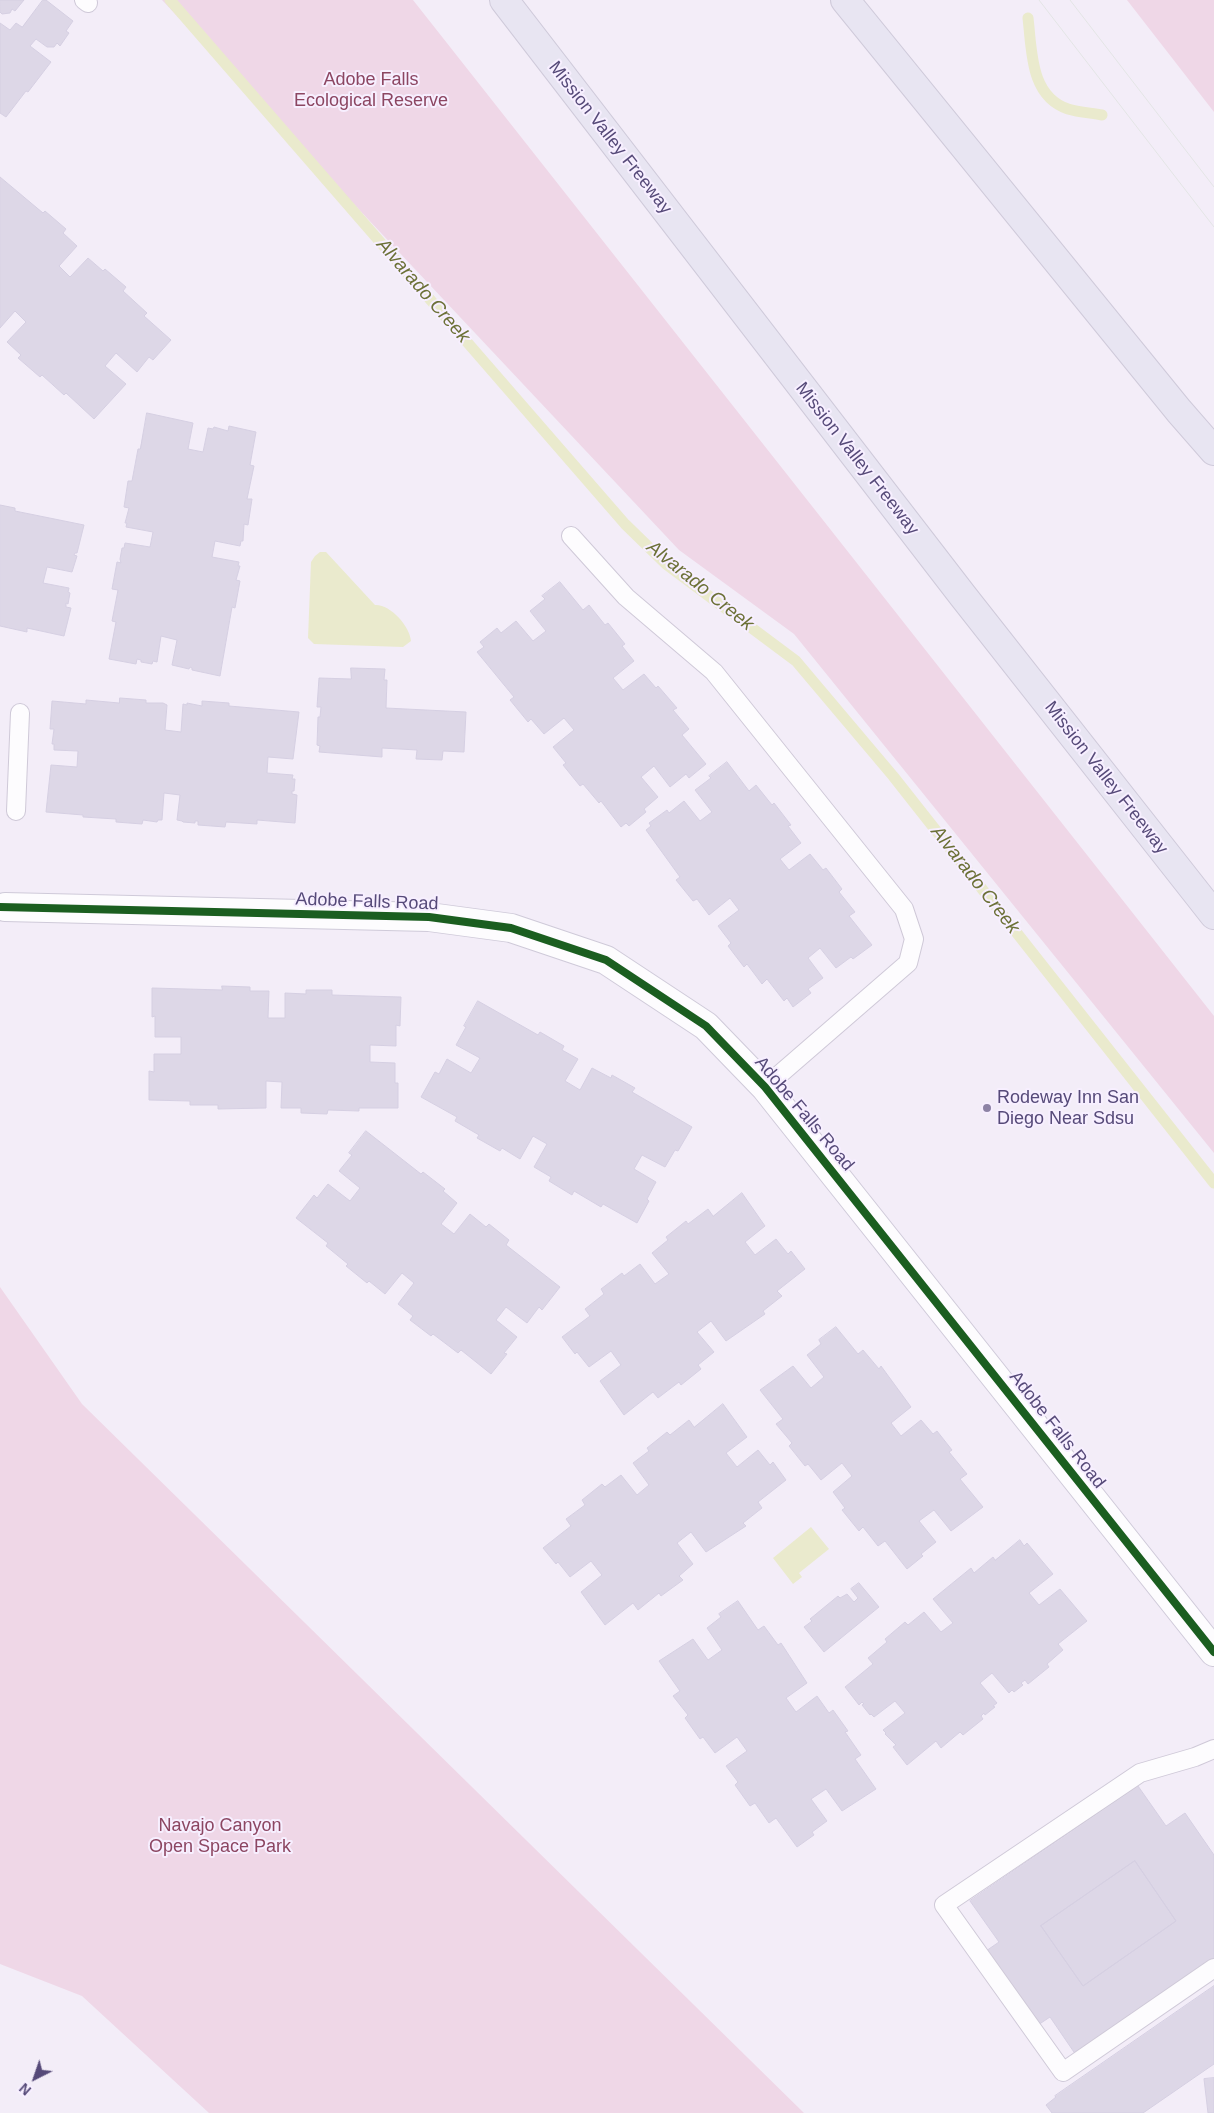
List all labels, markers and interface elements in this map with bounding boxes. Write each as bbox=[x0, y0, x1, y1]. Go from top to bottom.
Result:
street label: Mission Valley Freeway bbox=[544, 57, 676, 219]
park label: Adobe Falls Ecological Reserve bbox=[294, 69, 448, 112]
water label: Alvarado Creek bbox=[371, 234, 475, 348]
street label: Mission Valley Freeway bbox=[791, 378, 923, 540]
water label: Alvarado Creek bbox=[642, 536, 758, 636]
street label: Mission Valley Freeway bbox=[1040, 697, 1172, 859]
water label: Alvarado Creek bbox=[926, 821, 1024, 939]
street label: Adobe Falls Road bbox=[295, 889, 439, 915]
street label: Adobe Falls Road bbox=[750, 1052, 858, 1176]
place label: Rodeway Inn San Diego Near Sdsu bbox=[997, 1087, 1139, 1130]
marker: Rodeway Inn San Diego Near Sdsu bbox=[981, 1102, 993, 1114]
street label: Adobe Falls Road bbox=[1004, 1367, 1110, 1493]
park label: Navajo Canyon Open Space Park bbox=[149, 1815, 291, 1858]
north arrow bbox=[10, 2053, 60, 2103]
text: N bbox=[16, 2080, 34, 2099]

